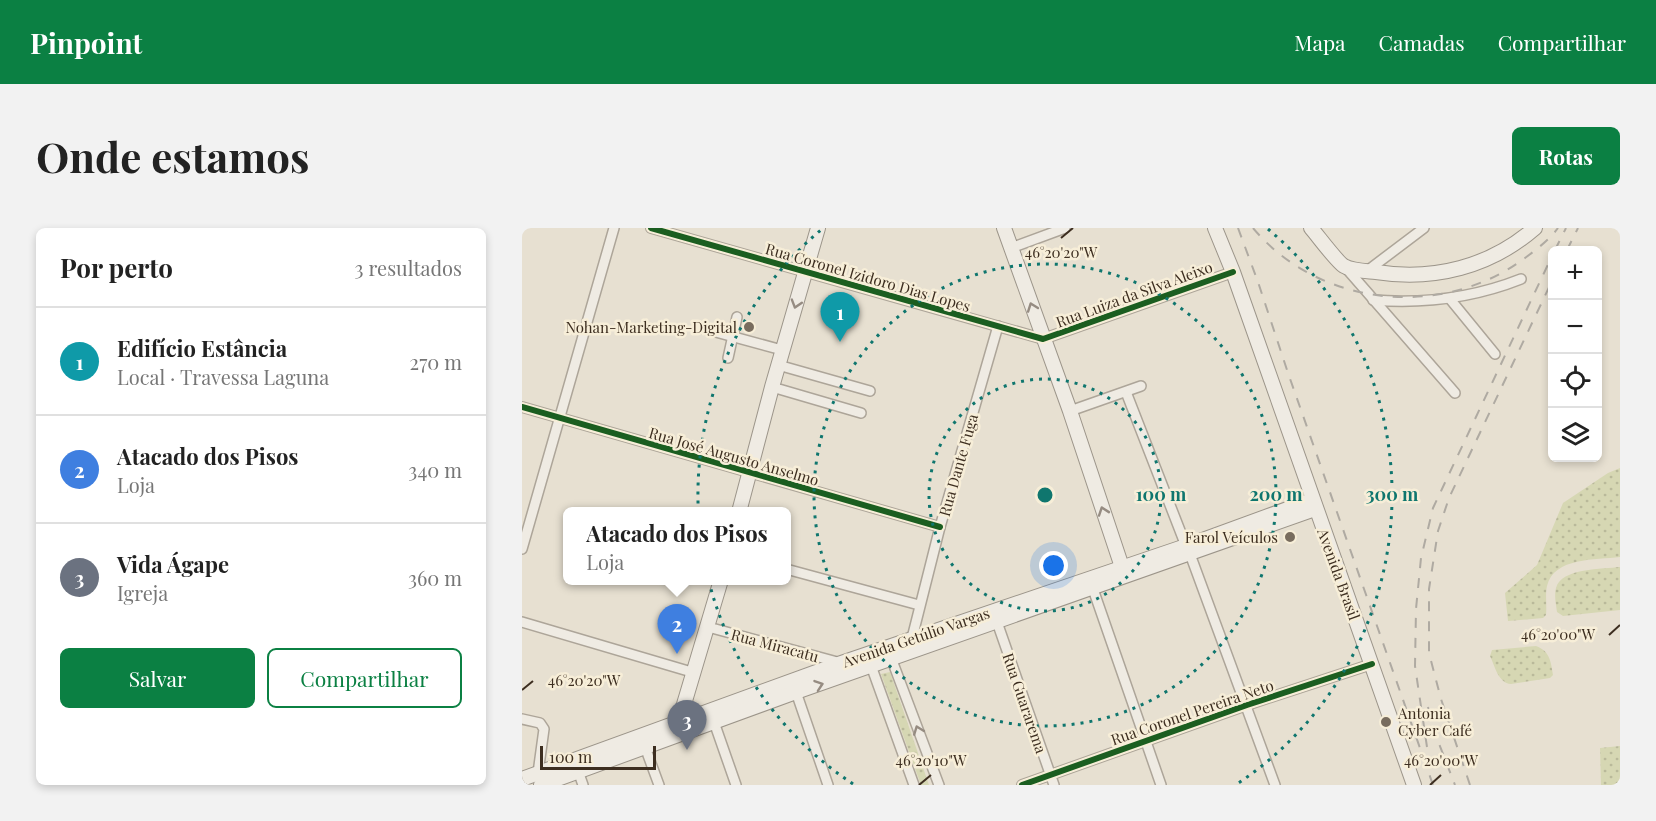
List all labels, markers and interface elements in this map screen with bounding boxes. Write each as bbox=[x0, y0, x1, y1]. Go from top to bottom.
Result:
text: Pinpoint bbox=[30, 24, 142, 61]
text: Mapa bbox=[1294, 28, 1346, 56]
text: Camadas bbox=[1379, 28, 1465, 56]
text: Compartilhar bbox=[1498, 28, 1626, 56]
button: Rotas bbox=[1512, 127, 1620, 185]
text: Onde estamos bbox=[36, 128, 309, 184]
street label: Rua Coronel Izidoro Dias Lopes bbox=[763, 238, 973, 316]
text: 46°20'20"W bbox=[1025, 242, 1098, 262]
map controls bbox=[1548, 246, 1602, 462]
button: + bbox=[1548, 246, 1602, 300]
text: Por perto bbox=[60, 250, 173, 285]
text: 3 resultados bbox=[355, 254, 462, 281]
street label: Rua Luiza da Silva Aleixo bbox=[1053, 256, 1215, 332]
pin: 1 bbox=[820, 292, 860, 342]
one-way arrow bbox=[791, 298, 803, 309]
button: − bbox=[1548, 300, 1602, 354]
one-way arrow bbox=[1026, 303, 1039, 313]
place label: Nohan-Marketing-Digital bbox=[565, 317, 737, 337]
marker: Nohan-Marketing-Digital bbox=[742, 320, 756, 334]
text: Edifício Estância bbox=[117, 333, 287, 363]
text: 1 bbox=[76, 348, 83, 375]
text: 270 m bbox=[410, 348, 462, 375]
button: locate bbox=[1548, 354, 1602, 408]
text: Local · Travessa Laguna bbox=[117, 363, 329, 390]
button: layers bbox=[1548, 408, 1602, 462]
street label: Rua Dante Fuga bbox=[934, 411, 982, 519]
street label: Rua José Augusto Anselmo bbox=[647, 422, 821, 490]
text: Atacado dos Pisos bbox=[117, 441, 299, 471]
text: 2 bbox=[74, 456, 85, 483]
text: 340 m bbox=[408, 456, 462, 483]
text: Loja bbox=[117, 471, 155, 498]
text: 100 m bbox=[1136, 482, 1187, 506]
text: 200 m bbox=[1249, 482, 1303, 506]
text: 300 m bbox=[1366, 482, 1419, 506]
centre of rings bbox=[1035, 485, 1055, 505]
one-way arrow bbox=[1098, 506, 1111, 517]
popup bbox=[563, 507, 791, 585]
text: Atacado dos Pisos bbox=[586, 518, 768, 548]
street label: Avenida Brasil bbox=[1313, 524, 1365, 623]
place label: Farol Veículos bbox=[1185, 527, 1278, 547]
marker: Farol Veículos bbox=[1283, 530, 1297, 544]
text: Loja bbox=[586, 548, 624, 575]
text: Vida Ágape bbox=[117, 549, 229, 579]
your location bbox=[1039, 551, 1068, 580]
text: 3 bbox=[75, 564, 84, 591]
text: 360 m bbox=[408, 564, 462, 591]
text: Igreja bbox=[117, 579, 168, 606]
street label: Avenida Getúlio Vargas bbox=[839, 602, 992, 672]
pin: 2 bbox=[658, 604, 696, 654]
street label: Rua Miracatu bbox=[729, 624, 821, 666]
text: 46°20'00"W bbox=[1521, 624, 1595, 644]
button: Salvar bbox=[60, 648, 255, 708]
button: Compartilhar bbox=[267, 648, 462, 708]
street label: Rua Guararema bbox=[998, 650, 1052, 756]
text: 46°20'20"W bbox=[548, 670, 621, 690]
street label: Rua Coronel Pereira Neto bbox=[1108, 675, 1276, 749]
one-way arrow bbox=[813, 679, 823, 692]
pin: 3 bbox=[668, 700, 706, 750]
place label: Antonia Cyber Café bbox=[1397, 703, 1472, 740]
marker: Antonia Cyber Café bbox=[1379, 715, 1393, 729]
one-way arrow bbox=[913, 725, 925, 736]
scale bar bbox=[540, 743, 656, 770]
text: 100 m bbox=[549, 746, 592, 767]
text: 46°20'10"W bbox=[896, 750, 967, 770]
text: 46°20'00"W bbox=[1404, 750, 1478, 770]

